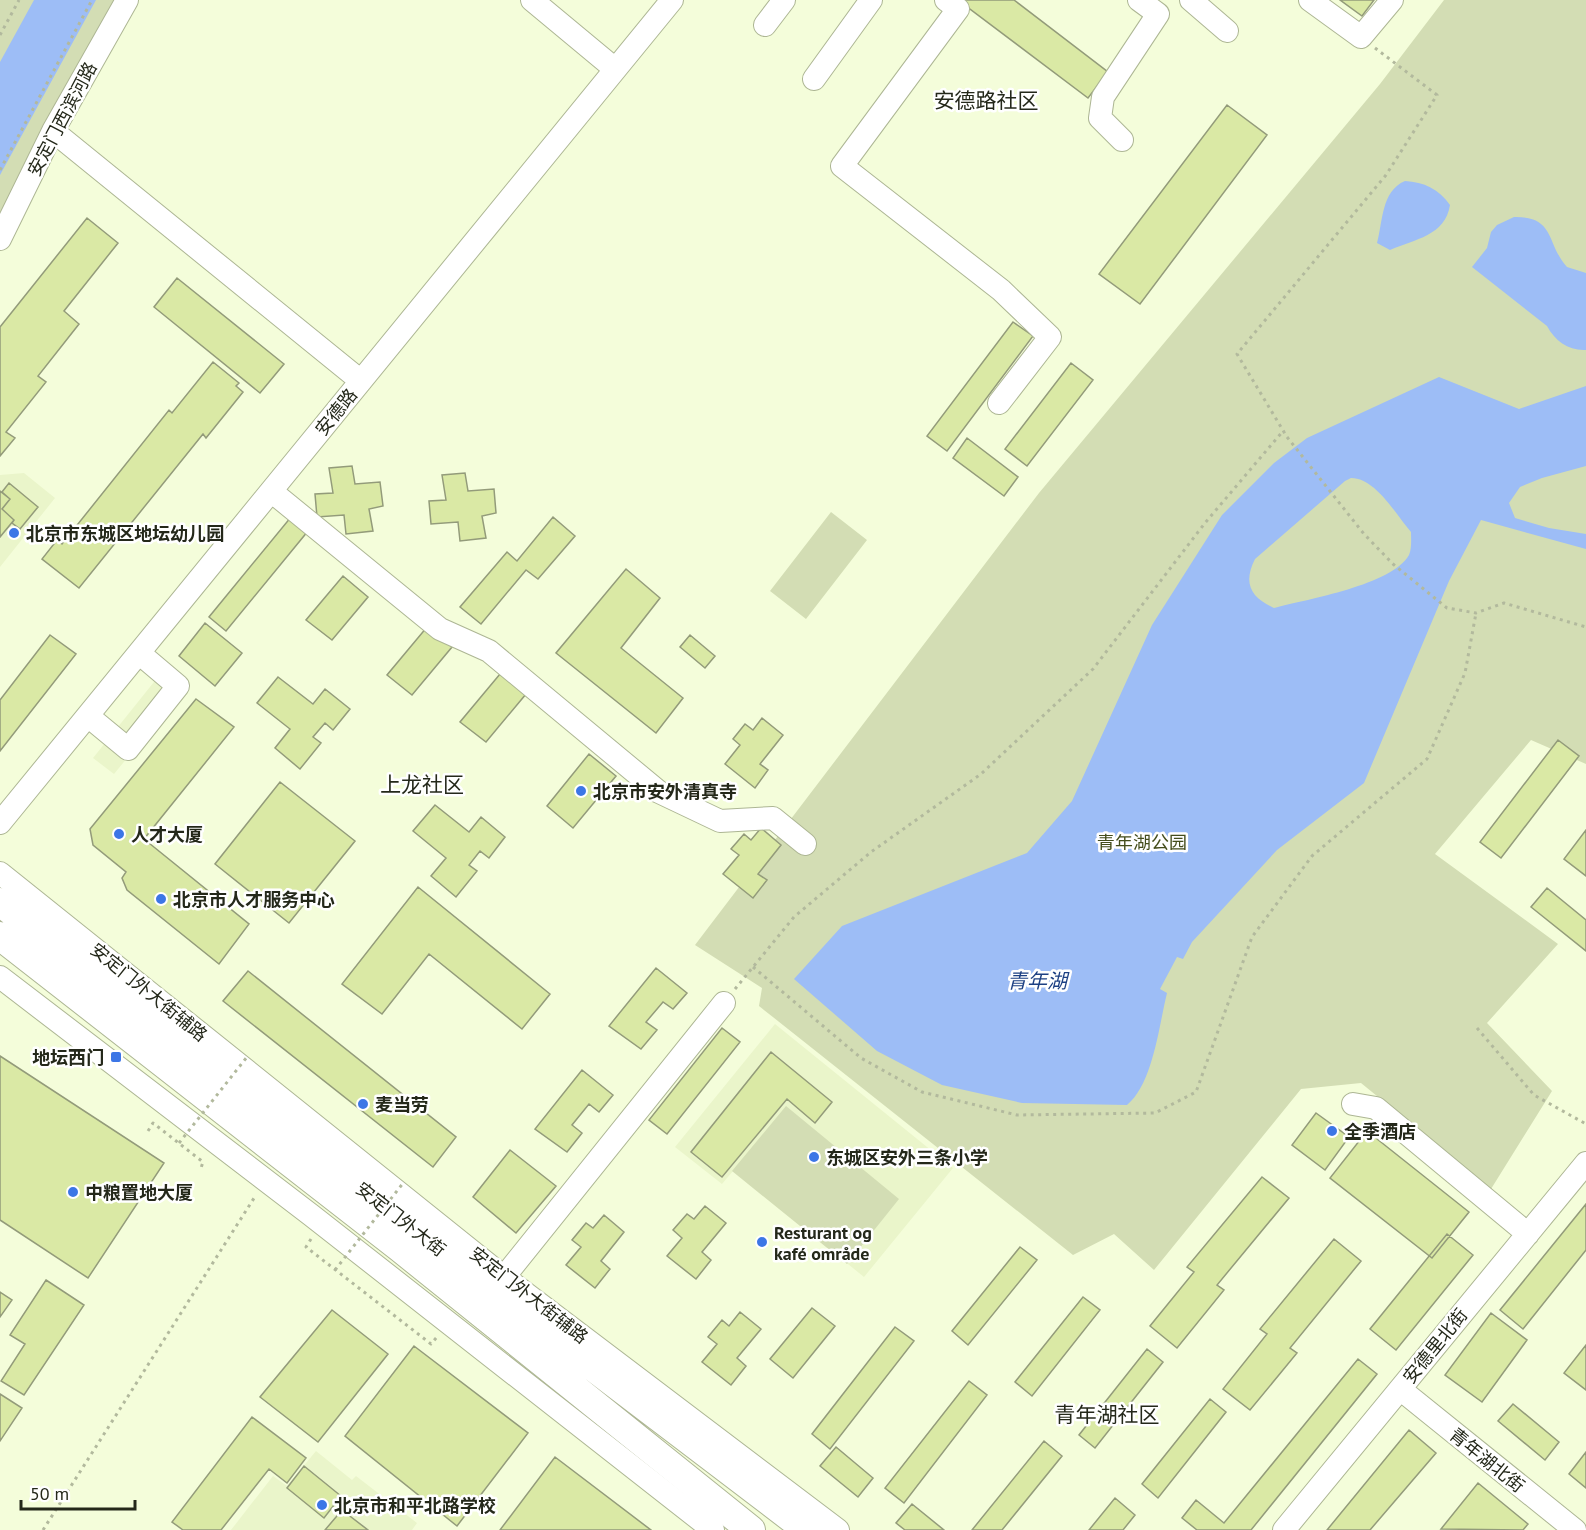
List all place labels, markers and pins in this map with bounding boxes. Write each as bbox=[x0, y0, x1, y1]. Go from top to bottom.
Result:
place label: 北京市东城区地坛幼儿园 bbox=[26, 522, 224, 545]
marker: 北京市东城区地坛幼儿园 bbox=[7, 526, 21, 540]
place label: 北京市安外清真寺 bbox=[593, 780, 737, 803]
marker: 北京市安外清真寺 bbox=[574, 784, 588, 798]
place label: 人才大厦 bbox=[131, 823, 203, 846]
marker: 人才大厦 bbox=[112, 827, 126, 841]
place label: 北京市人才服务中心 bbox=[173, 888, 335, 911]
marker: 北京市人才服务中心 bbox=[154, 892, 168, 906]
place label: 地坛西门 bbox=[32, 1046, 104, 1069]
marker: 地坛西门 bbox=[109, 1050, 123, 1064]
place label: 麦当劳 bbox=[375, 1093, 429, 1116]
marker: 麦当劳 bbox=[356, 1097, 370, 1111]
place label: 全季酒店 bbox=[1344, 1120, 1416, 1143]
marker: 全季酒店 bbox=[1325, 1124, 1339, 1138]
place label: 东城区安外三条小学 bbox=[826, 1146, 988, 1169]
marker: 东城区安外三条小学 bbox=[807, 1150, 821, 1164]
place label: 中粮置地大厦 bbox=[85, 1181, 193, 1204]
marker: 中粮置地大厦 bbox=[66, 1185, 80, 1199]
place label: Resturant og kafé område bbox=[774, 1221, 872, 1265]
marker: Resturant og kafé område bbox=[755, 1235, 769, 1249]
place label: 北京市和平北路学校 bbox=[334, 1494, 496, 1517]
marker: 北京市和平北路学校 bbox=[315, 1498, 329, 1512]

